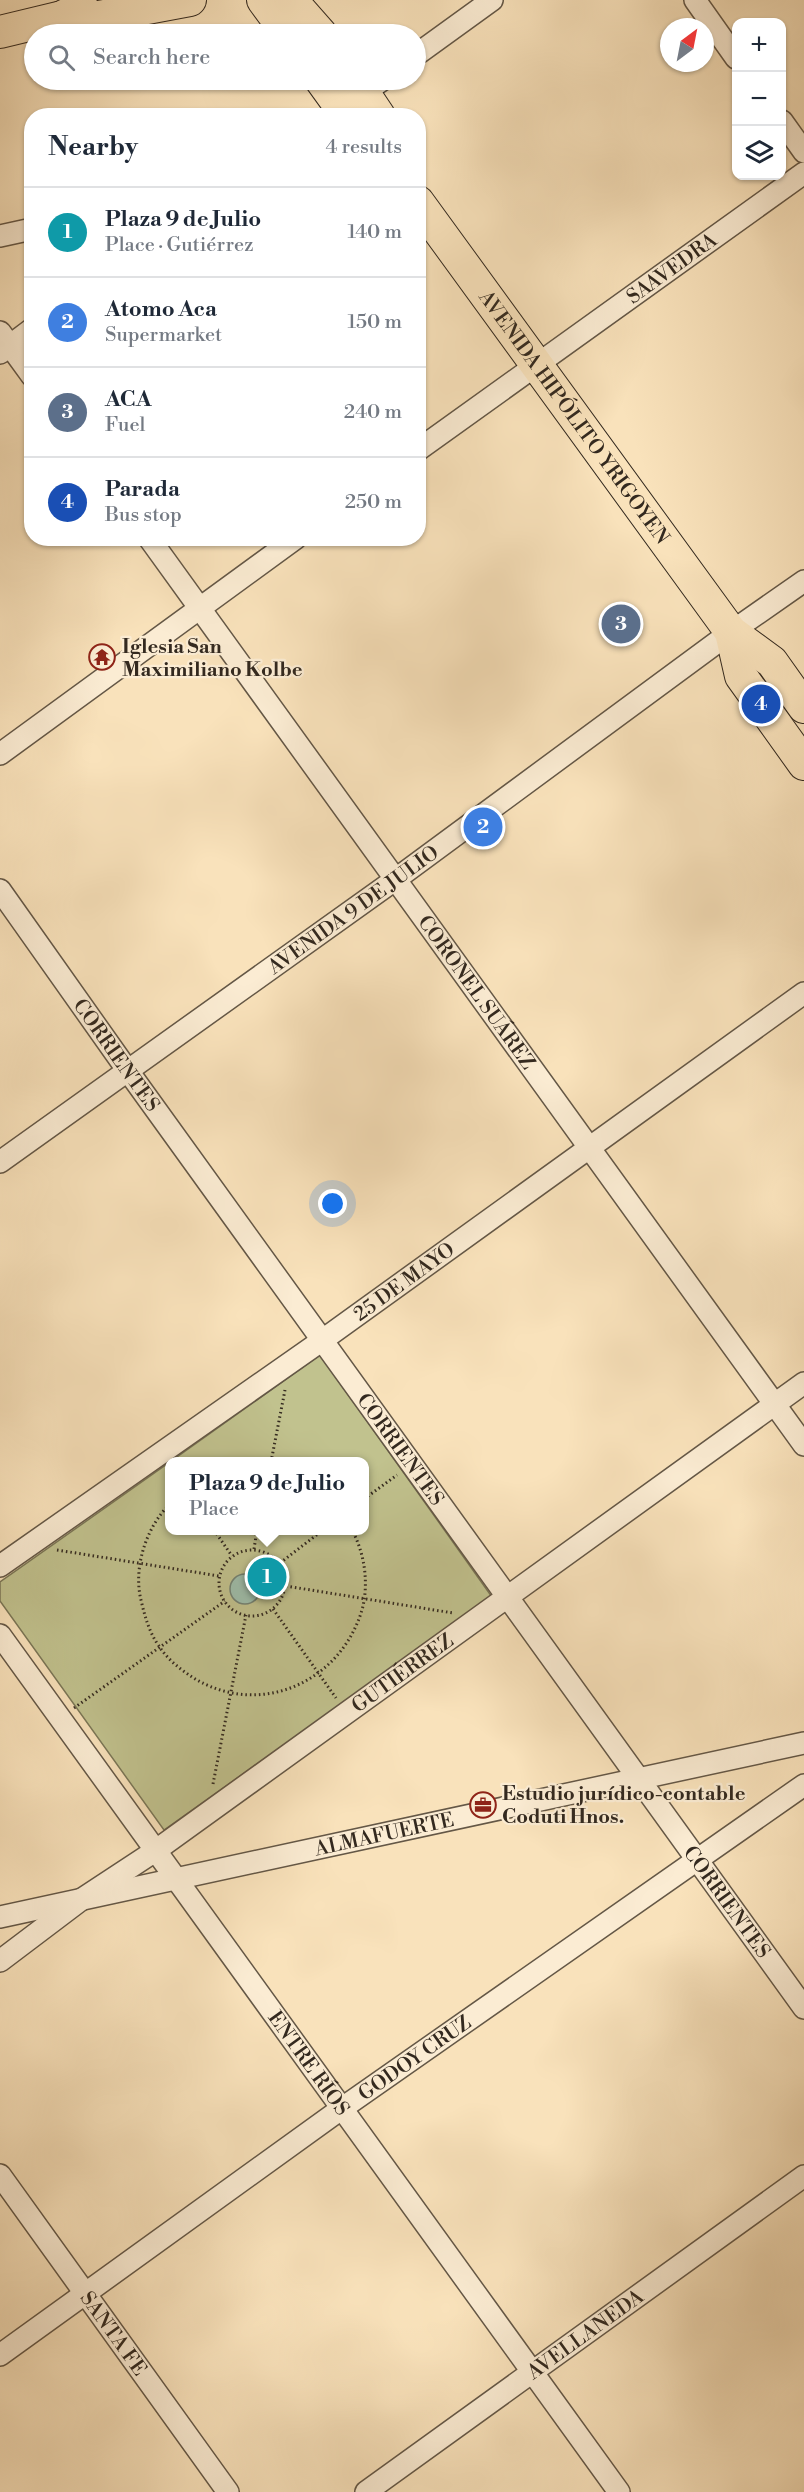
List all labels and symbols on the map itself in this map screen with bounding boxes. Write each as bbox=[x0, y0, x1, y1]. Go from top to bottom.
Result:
north arrow bbox=[660, 18, 714, 72]
street label: SAAVEDRA bbox=[622, 228, 724, 310]
street label: AVENIDA HIPÓLITO YRIGOYEN bbox=[472, 285, 674, 550]
pin: 3 bbox=[602, 602, 640, 646]
place label: Iglesia San Maximiliano Kolbe bbox=[122, 635, 303, 683]
temple icon: Iglesia San Maximiliano Kolbe bbox=[87, 642, 117, 672]
pin: 4 bbox=[742, 682, 780, 726]
pin: 2 bbox=[464, 804, 502, 850]
street label: AVENIDA 9 DE JULIO bbox=[263, 841, 444, 981]
street label: CORONEL SUÁREZ bbox=[412, 911, 540, 1075]
street label: CORRIENTES bbox=[67, 994, 164, 1117]
your location bbox=[318, 1189, 347, 1218]
street label: 25 DE MAYO bbox=[349, 1238, 460, 1327]
street label: CORRIENTES bbox=[351, 1389, 449, 1511]
pin: 1 bbox=[248, 1554, 286, 1600]
street label: GUTIÉRREZ bbox=[347, 1629, 459, 1719]
place label: Estudio jurídico-contable Coduti Hnos. bbox=[502, 1782, 746, 1830]
office icon: Estudio jurídico-contable Coduti Hnos. bbox=[468, 1790, 498, 1820]
street label: ALMAFUERTE bbox=[311, 1808, 456, 1863]
street label: CORRIENTES bbox=[677, 1841, 775, 1964]
street label: ENTRE RÍOS bbox=[262, 2007, 354, 2121]
street label: GODOY CRUZ bbox=[354, 2011, 476, 2107]
street label: AVELLANEDA bbox=[522, 2284, 650, 2386]
street label: SANTA FE bbox=[74, 2287, 151, 2381]

